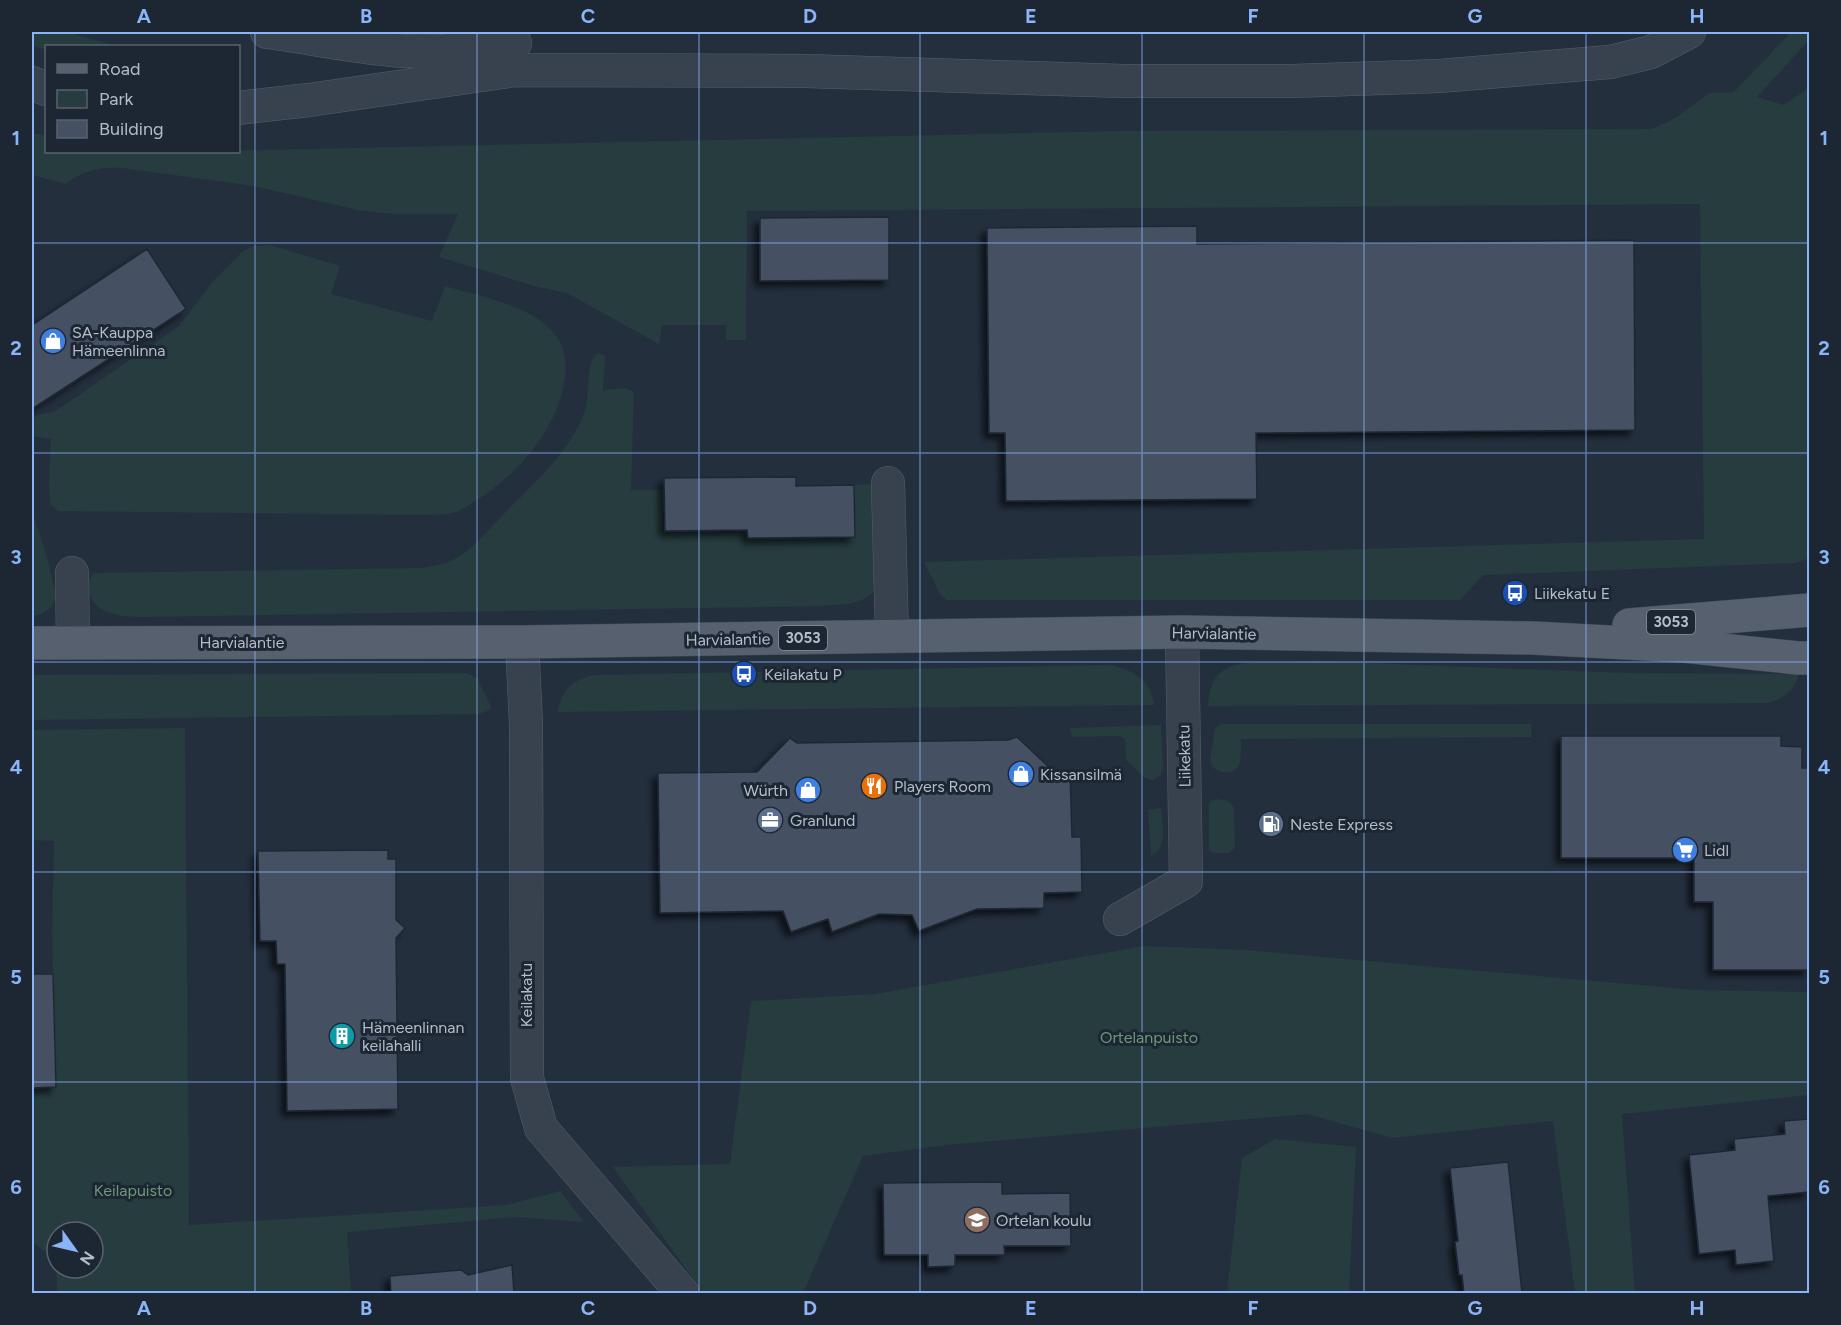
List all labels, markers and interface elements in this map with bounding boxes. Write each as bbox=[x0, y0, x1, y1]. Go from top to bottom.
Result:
text: A bbox=[137, 4, 152, 28]
text: B bbox=[360, 4, 372, 28]
text: C bbox=[581, 4, 595, 28]
text: D bbox=[803, 4, 817, 28]
text: E bbox=[1025, 4, 1037, 28]
text: F bbox=[1247, 4, 1259, 28]
text: G bbox=[1468, 4, 1483, 28]
text: H bbox=[1690, 4, 1705, 28]
legend bbox=[45, 45, 240, 153]
text: Road bbox=[99, 58, 140, 80]
text: Park bbox=[99, 88, 134, 110]
text: Building bbox=[99, 118, 164, 140]
text: 1 bbox=[12, 126, 20, 150]
text: 1 bbox=[1820, 126, 1828, 150]
place label: SA-Kauppa Hämeenlinna bbox=[72, 323, 165, 360]
shop icon: SA-Kauppa Hämeenlinna bbox=[38, 326, 68, 356]
text: 2 bbox=[10, 336, 22, 360]
text: 2 bbox=[1818, 336, 1830, 360]
text: 3 bbox=[10, 545, 22, 569]
text: 3 bbox=[1818, 545, 1830, 569]
bus stop icon: Liikekatu E bbox=[1500, 578, 1530, 608]
place label: Liikekatu E bbox=[1534, 584, 1610, 603]
road number: 3053 bbox=[1647, 610, 1695, 634]
street label: Harvialantie bbox=[1171, 623, 1257, 644]
road number: 3053 bbox=[779, 626, 827, 650]
street label: Harvialantie bbox=[685, 629, 771, 650]
street label: Harvialantie bbox=[200, 633, 285, 652]
bus stop icon: Keilakatu P bbox=[729, 659, 759, 689]
place label: Keilakatu P bbox=[764, 665, 842, 684]
street label: Liikekatu bbox=[1174, 724, 1195, 788]
text: 4 bbox=[10, 755, 23, 779]
text: 4 bbox=[1818, 755, 1831, 779]
shop icon: Kissansilmä bbox=[1006, 759, 1036, 789]
place label: Kissansilmä bbox=[1040, 765, 1122, 784]
restaurant icon: Players Room bbox=[859, 771, 889, 801]
shop icon: Würth bbox=[793, 775, 823, 805]
place label: Players Room bbox=[894, 777, 991, 796]
place label: Würth bbox=[743, 781, 788, 800]
office icon: Granlund bbox=[755, 805, 785, 835]
fuel station icon: Neste Express bbox=[1256, 809, 1286, 839]
place label: Granlund bbox=[790, 811, 855, 830]
place label: Neste Express bbox=[1290, 815, 1393, 834]
supermarket icon: Lidl bbox=[1670, 835, 1700, 865]
place label: Lidl bbox=[1704, 841, 1729, 860]
street label: Keilakatu bbox=[517, 963, 536, 1027]
text: 5 bbox=[10, 965, 22, 989]
text: 5 bbox=[1818, 965, 1830, 989]
place label: Hämeenlinnan keilahalli bbox=[362, 1018, 464, 1055]
building icon: Hämeenlinnan keilahalli bbox=[327, 1021, 357, 1051]
park label: Ortelanpuisto bbox=[1100, 1028, 1198, 1047]
text: 6 bbox=[10, 1175, 22, 1199]
text: 6 bbox=[1818, 1175, 1830, 1199]
park label: Keilapuisto bbox=[94, 1181, 172, 1200]
school or university icon: Ortelan koulu bbox=[962, 1205, 992, 1235]
place label: Ortelan koulu bbox=[996, 1211, 1091, 1230]
north arrow bbox=[45, 1220, 105, 1280]
text: N bbox=[76, 1248, 98, 1269]
text: A bbox=[137, 1296, 152, 1320]
text: B bbox=[360, 1296, 372, 1320]
text: C bbox=[581, 1296, 595, 1320]
text: D bbox=[803, 1296, 817, 1320]
text: E bbox=[1025, 1296, 1037, 1320]
text: F bbox=[1247, 1296, 1259, 1320]
text: G bbox=[1468, 1296, 1483, 1320]
text: H bbox=[1690, 1296, 1705, 1320]

